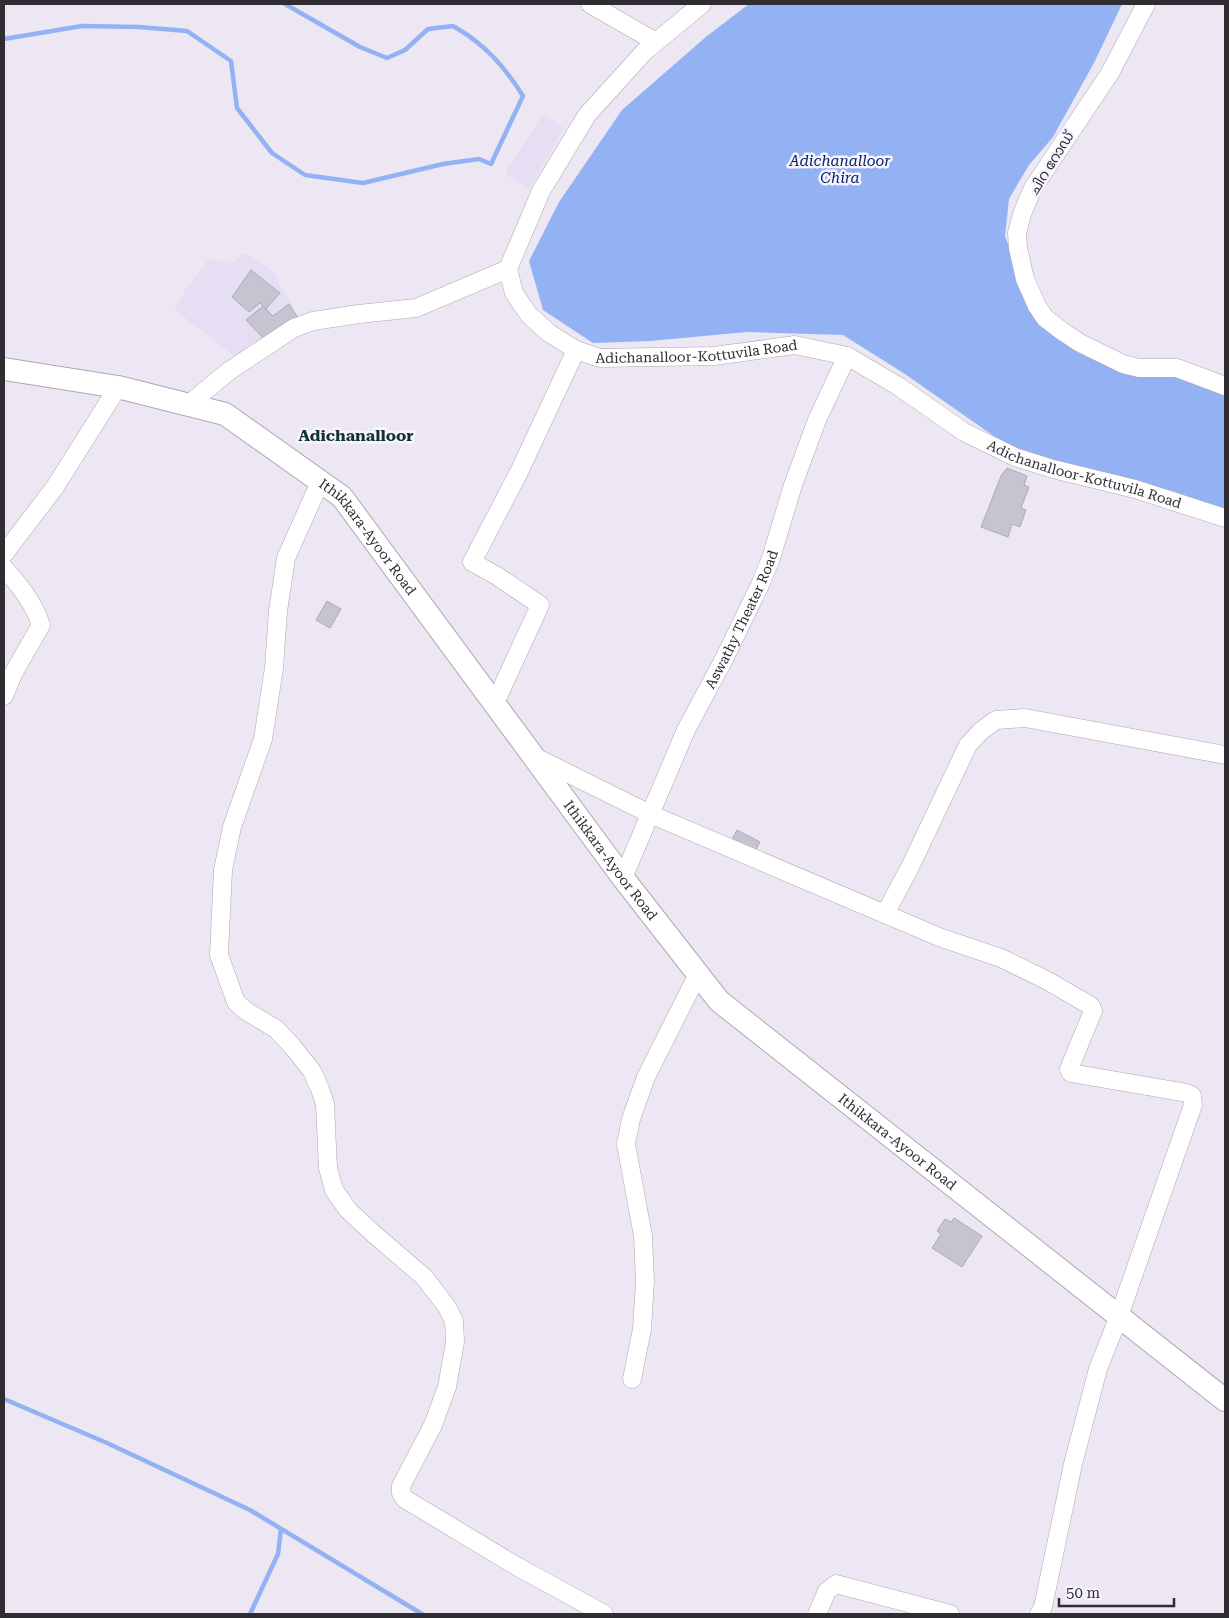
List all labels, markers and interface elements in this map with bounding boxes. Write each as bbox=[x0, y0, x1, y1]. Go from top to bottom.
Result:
street label: ചിറ റോഡ് bbox=[1025, 128, 1077, 197]
water label: Adichanalloor Chira bbox=[789, 152, 891, 187]
street label: Adichanalloor-Kottuvila Road bbox=[595, 337, 798, 366]
district label: Adichanalloor bbox=[298, 426, 414, 445]
street label: Adichanalloor-Kottuvila Road bbox=[985, 437, 1184, 511]
street label: Ithikkara-Ayoor Road bbox=[316, 475, 419, 598]
street label: Aswathy Theater Road bbox=[702, 548, 781, 691]
street label: Ithikkara-Ayoor Road bbox=[560, 797, 661, 923]
street label: Ithikkara-Ayoor Road bbox=[835, 1090, 960, 1193]
scale bar bbox=[1059, 1576, 1174, 1608]
text: 50 m bbox=[1066, 1584, 1101, 1602]

